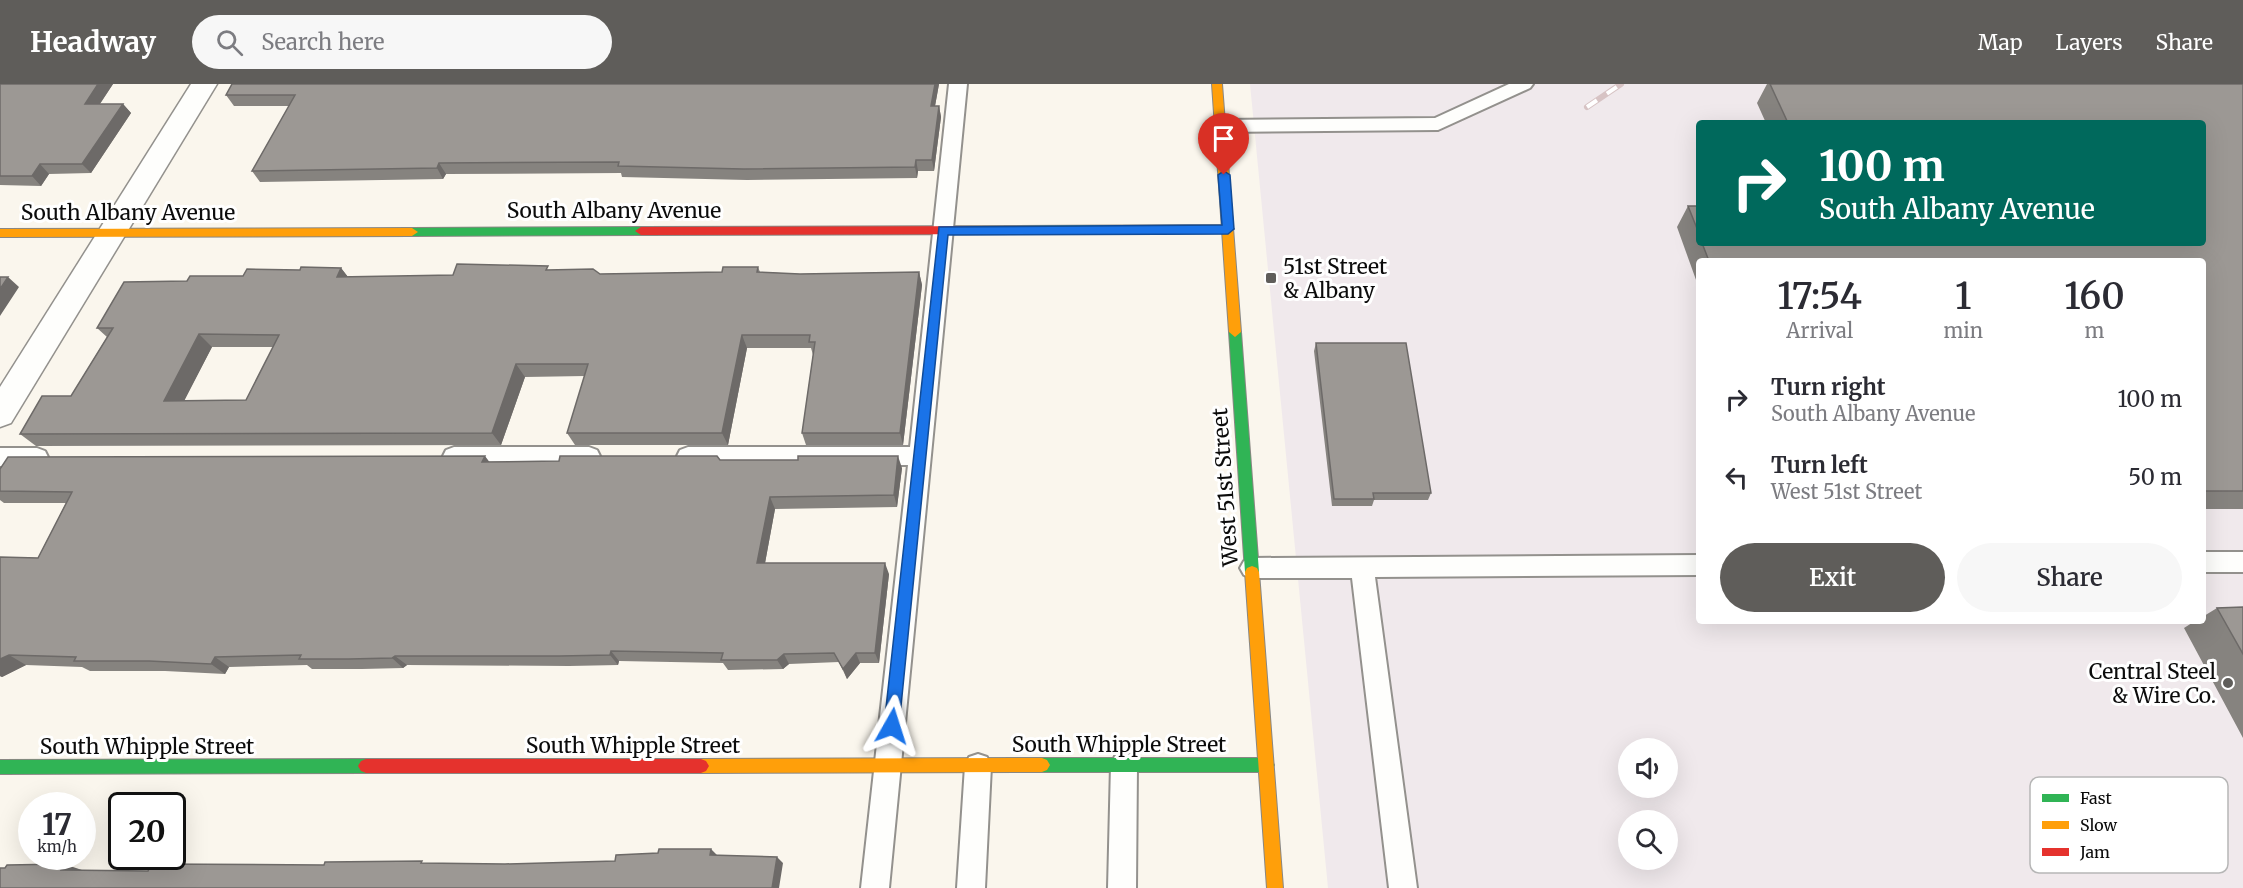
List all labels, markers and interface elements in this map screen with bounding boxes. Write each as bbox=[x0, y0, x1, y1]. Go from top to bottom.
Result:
search box bbox=[192, 15, 612, 69]
text: Headway bbox=[30, 24, 156, 60]
icon: search bbox=[213, 26, 246, 59]
text: Search here bbox=[261, 28, 385, 56]
text: Map bbox=[1978, 29, 2023, 56]
text: Layers bbox=[2056, 29, 2123, 56]
text: Share bbox=[2156, 29, 2213, 56]
pin bbox=[1198, 113, 1249, 175]
icon: arrive bbox=[1207, 122, 1240, 155]
text: 100 m bbox=[1819, 140, 1945, 192]
icon: right bbox=[1720, 144, 1798, 222]
text: South Albany Avenue bbox=[1819, 192, 2095, 226]
street label: South Albany Avenue bbox=[507, 197, 721, 224]
street label: South Albany Avenue bbox=[21, 199, 235, 226]
place label: 51st Street & Albany bbox=[1283, 253, 1387, 304]
marker: 51st Street & Albany bbox=[1264, 271, 1278, 285]
text: 17:54 bbox=[1777, 274, 1862, 319]
text: 1 bbox=[1955, 274, 1971, 319]
text: 160 bbox=[2064, 274, 2125, 319]
text: Arrival bbox=[1786, 318, 1853, 343]
text: min bbox=[1943, 318, 1983, 343]
text: m bbox=[2085, 318, 2104, 343]
text: Turn right bbox=[1771, 373, 1885, 401]
icon: right bbox=[1720, 383, 1753, 416]
text: 100 m bbox=[2117, 385, 2182, 413]
text: South Albany Avenue bbox=[1771, 401, 1975, 426]
street label: West 51st Street bbox=[1206, 407, 1244, 568]
text: Turn left bbox=[1771, 451, 1868, 479]
icon: left bbox=[1720, 461, 1753, 494]
text: 50 m bbox=[2128, 463, 2182, 491]
text: West 51st Street bbox=[1771, 479, 1922, 504]
button: Exit bbox=[1720, 543, 1945, 612]
button: Share bbox=[1957, 543, 2182, 612]
place label: Central Steel & Wire Co. bbox=[2089, 658, 2216, 709]
marker: Central Steel & Wire Co. bbox=[2221, 676, 2235, 690]
position arrow bbox=[860, 694, 924, 758]
street label: South Whipple Street bbox=[1012, 731, 1226, 758]
street label: South Whipple Street bbox=[526, 732, 740, 759]
street label: South Whipple Street bbox=[40, 733, 254, 760]
map controls bbox=[1618, 738, 1678, 870]
button: sound bbox=[1618, 738, 1678, 798]
legend bbox=[2030, 777, 2228, 873]
text: Fast bbox=[2080, 788, 2113, 808]
speed limit sign: 20 bbox=[108, 792, 186, 870]
text: 17 bbox=[42, 805, 72, 843]
button: search bbox=[1618, 810, 1678, 870]
text: Slow bbox=[2080, 815, 2118, 835]
text: km/h bbox=[37, 837, 77, 856]
text: Jam bbox=[2079, 842, 2110, 862]

